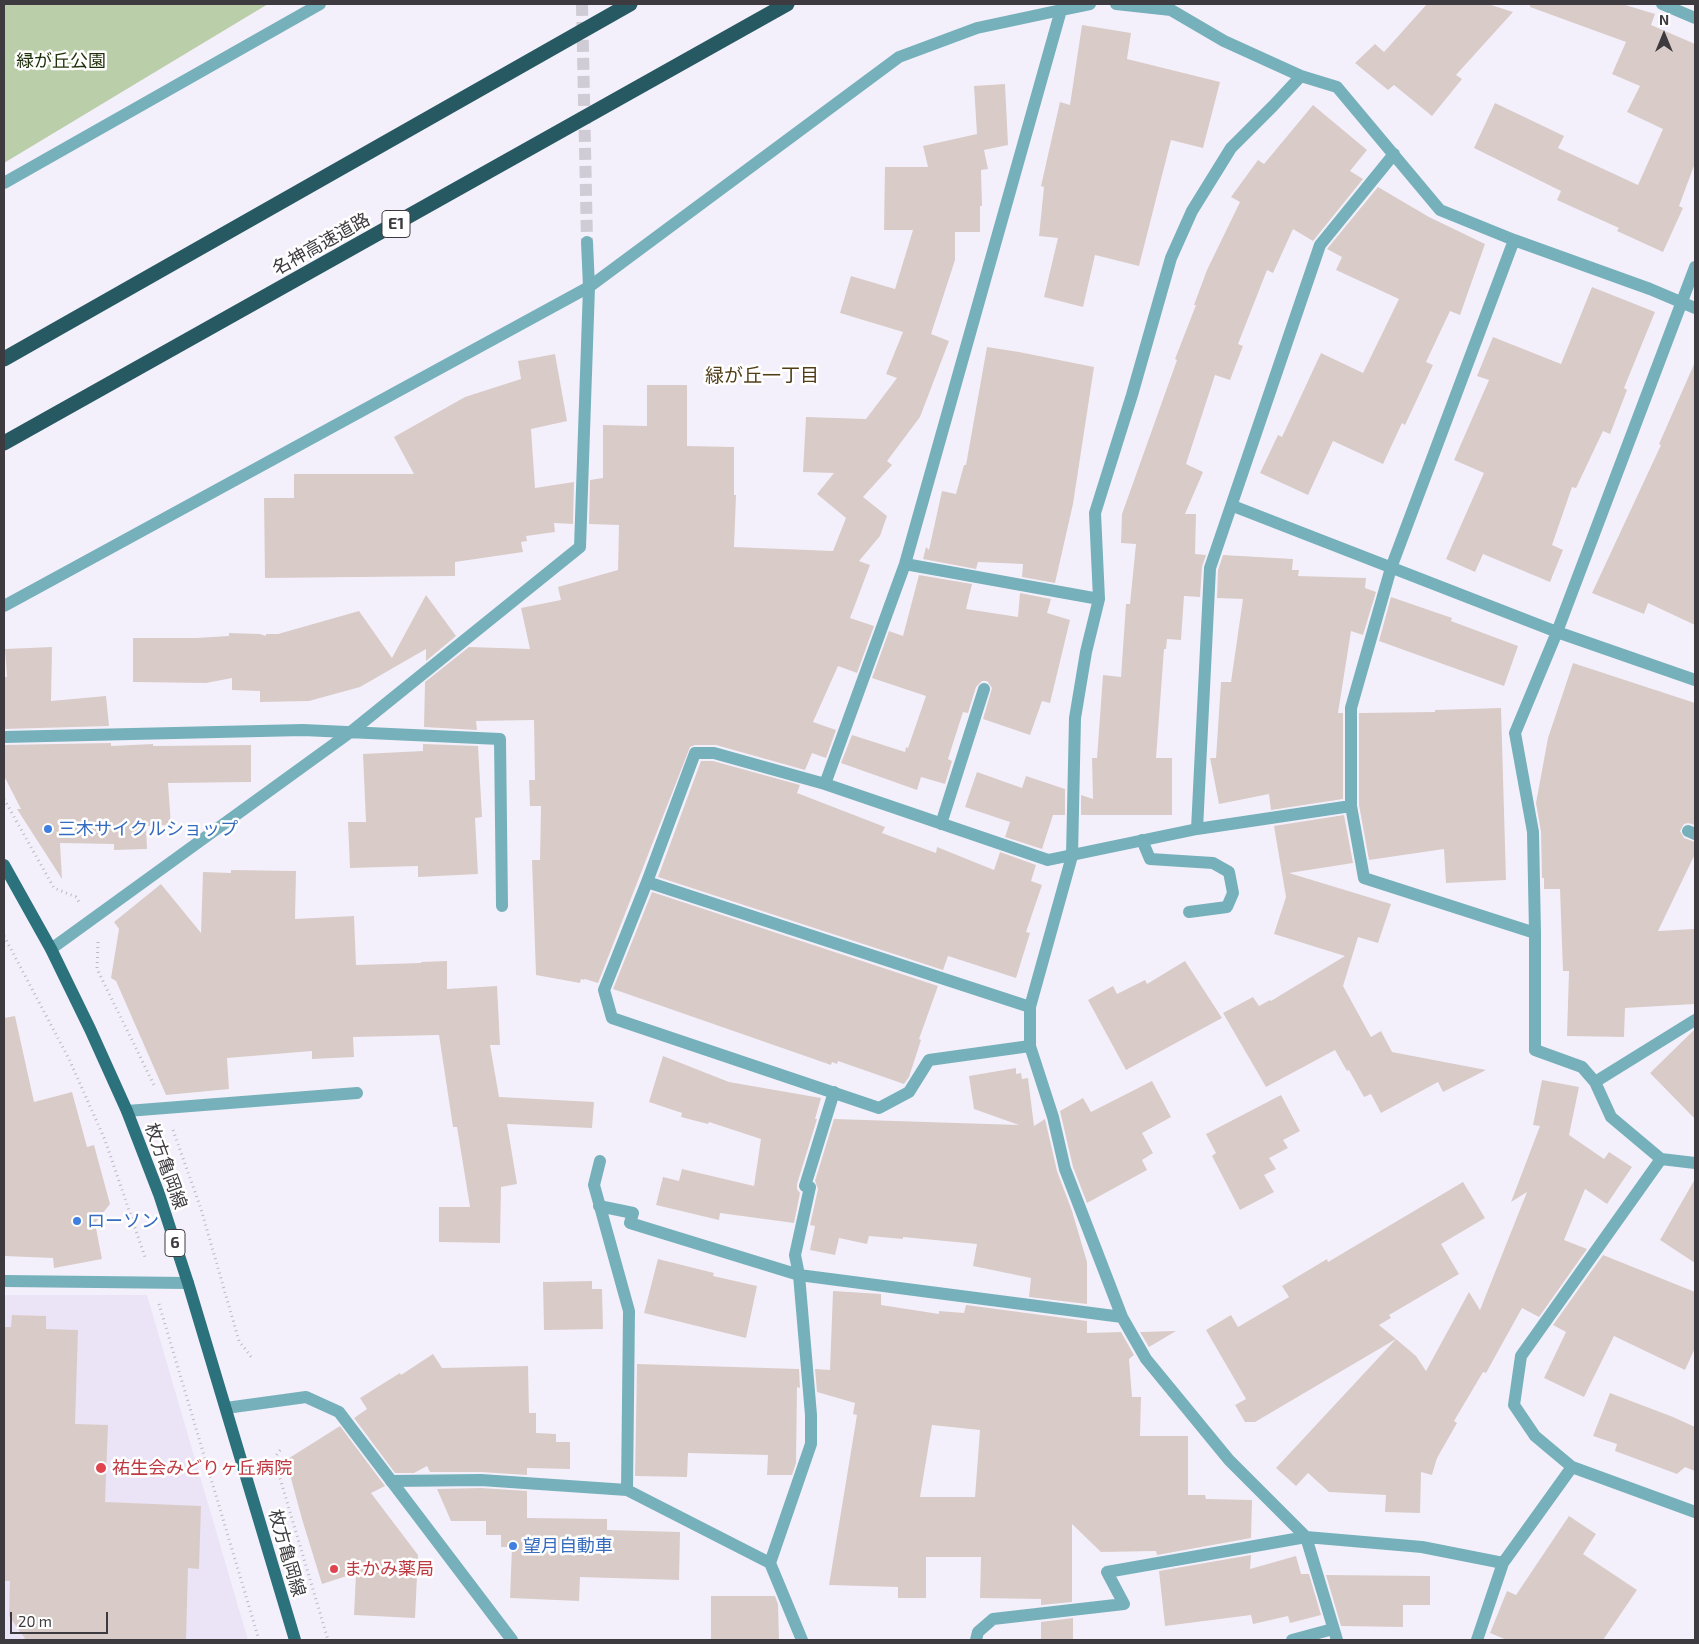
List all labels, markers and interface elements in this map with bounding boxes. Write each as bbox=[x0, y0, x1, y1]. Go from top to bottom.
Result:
north arrow bbox=[1639, 10, 1689, 60]
text: N bbox=[1659, 11, 1669, 28]
park label: 緑が丘公園 bbox=[16, 50, 106, 72]
street label: 名神高速道路 bbox=[269, 208, 373, 280]
road number: E1 bbox=[382, 210, 410, 238]
district label: 緑が丘一丁目 bbox=[705, 365, 819, 387]
place label: 三木サイクルショップ bbox=[58, 818, 238, 840]
marker: 三木サイクルショップ bbox=[42, 823, 54, 835]
street label: 枚方亀岡線 bbox=[140, 1120, 192, 1212]
place label: ローソン bbox=[87, 1210, 159, 1232]
marker: ローソン bbox=[71, 1215, 83, 1227]
road number: 6 bbox=[165, 1230, 185, 1256]
place label: 祐生会みどりヶ丘病院 bbox=[112, 1457, 292, 1479]
marker: 祐生会みどりヶ丘病院 bbox=[94, 1461, 108, 1475]
street label: 枚方亀岡線 bbox=[264, 1507, 310, 1599]
place label: 望月自動車 bbox=[523, 1535, 613, 1557]
marker: 望月自動車 bbox=[507, 1540, 519, 1552]
place label: まかみ薬局 bbox=[344, 1558, 434, 1580]
marker: まかみ薬局 bbox=[328, 1563, 340, 1575]
scale bar bbox=[12, 1602, 110, 1634]
text: 20 m bbox=[18, 1612, 52, 1630]

